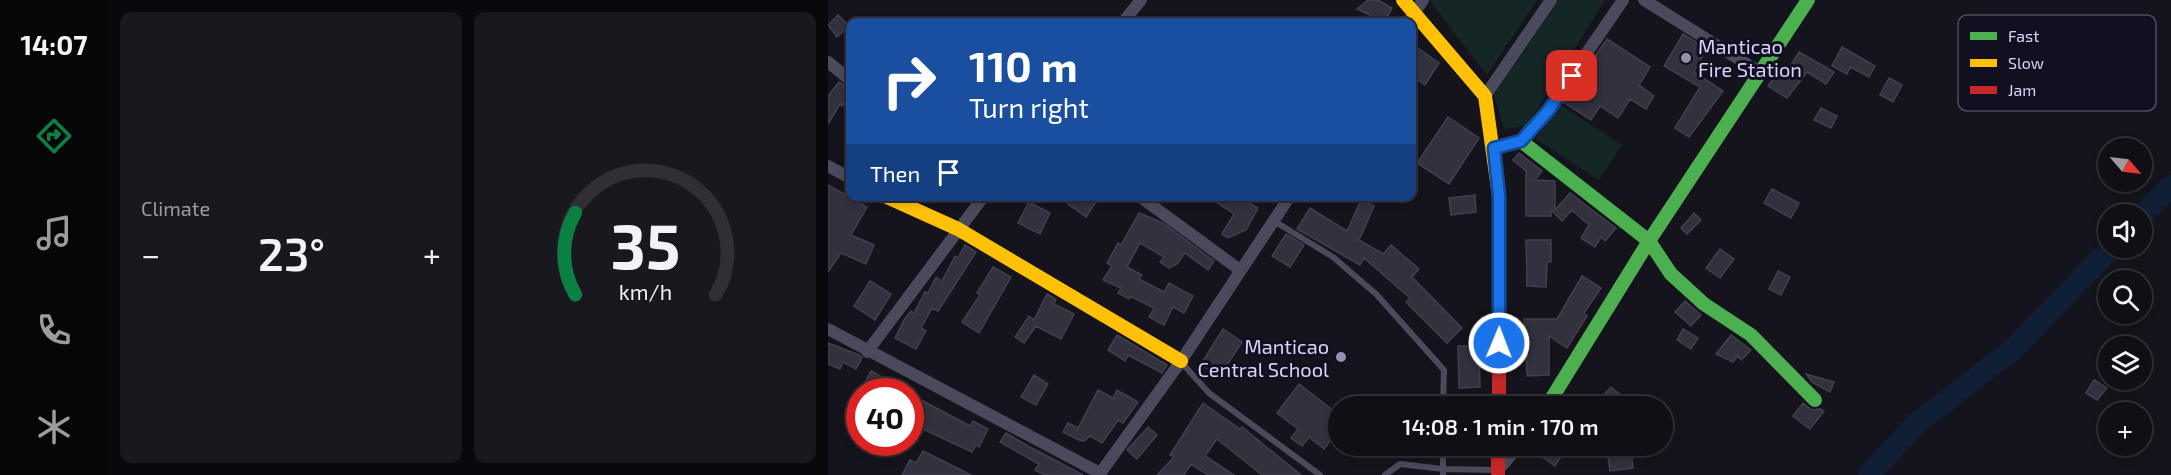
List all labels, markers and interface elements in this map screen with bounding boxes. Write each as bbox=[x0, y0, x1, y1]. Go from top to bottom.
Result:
legend bbox=[1958, 15, 2156, 111]
text: Fast bbox=[2008, 26, 2039, 45]
text: 14:07 bbox=[20, 28, 88, 60]
place label: Manticao Fire Station bbox=[1698, 34, 1802, 81]
text: 110 m bbox=[969, 40, 1078, 90]
icon: right bbox=[870, 42, 948, 120]
pin bbox=[1546, 50, 1597, 101]
marker: Manticao Fire Station bbox=[1679, 51, 1693, 65]
text: Slow bbox=[2008, 53, 2044, 72]
icon: arrive bbox=[1555, 59, 1588, 92]
text: Jam bbox=[2008, 80, 2036, 99]
text: Turn right bbox=[969, 91, 1089, 123]
icon: directions bbox=[33, 115, 75, 157]
north arrow bbox=[2098, 138, 2152, 192]
map controls bbox=[2098, 138, 2152, 456]
icon: arrive bbox=[932, 156, 965, 189]
text: Then bbox=[870, 160, 920, 186]
text: Climate bbox=[141, 196, 210, 220]
button: sound bbox=[2098, 204, 2152, 258]
text: 35 bbox=[610, 207, 680, 282]
icon: music bbox=[33, 212, 75, 254]
text: 23° bbox=[258, 226, 325, 280]
text: − bbox=[141, 234, 160, 274]
text: + bbox=[423, 234, 441, 274]
button: search bbox=[2098, 270, 2152, 324]
text: km/h bbox=[618, 279, 672, 304]
icon: phone bbox=[33, 309, 75, 351]
position arrow bbox=[1467, 311, 1531, 375]
place label: Manticao Central School bbox=[1197, 334, 1329, 381]
button: layers bbox=[2098, 336, 2152, 390]
marker: Manticao Central School bbox=[1334, 350, 1348, 364]
speed limit sign: 40 bbox=[846, 378, 924, 456]
button: + bbox=[2098, 402, 2152, 456]
icon: climate bbox=[33, 406, 75, 448]
text: 14:08 · 1 min · 170 m bbox=[1402, 413, 1599, 439]

